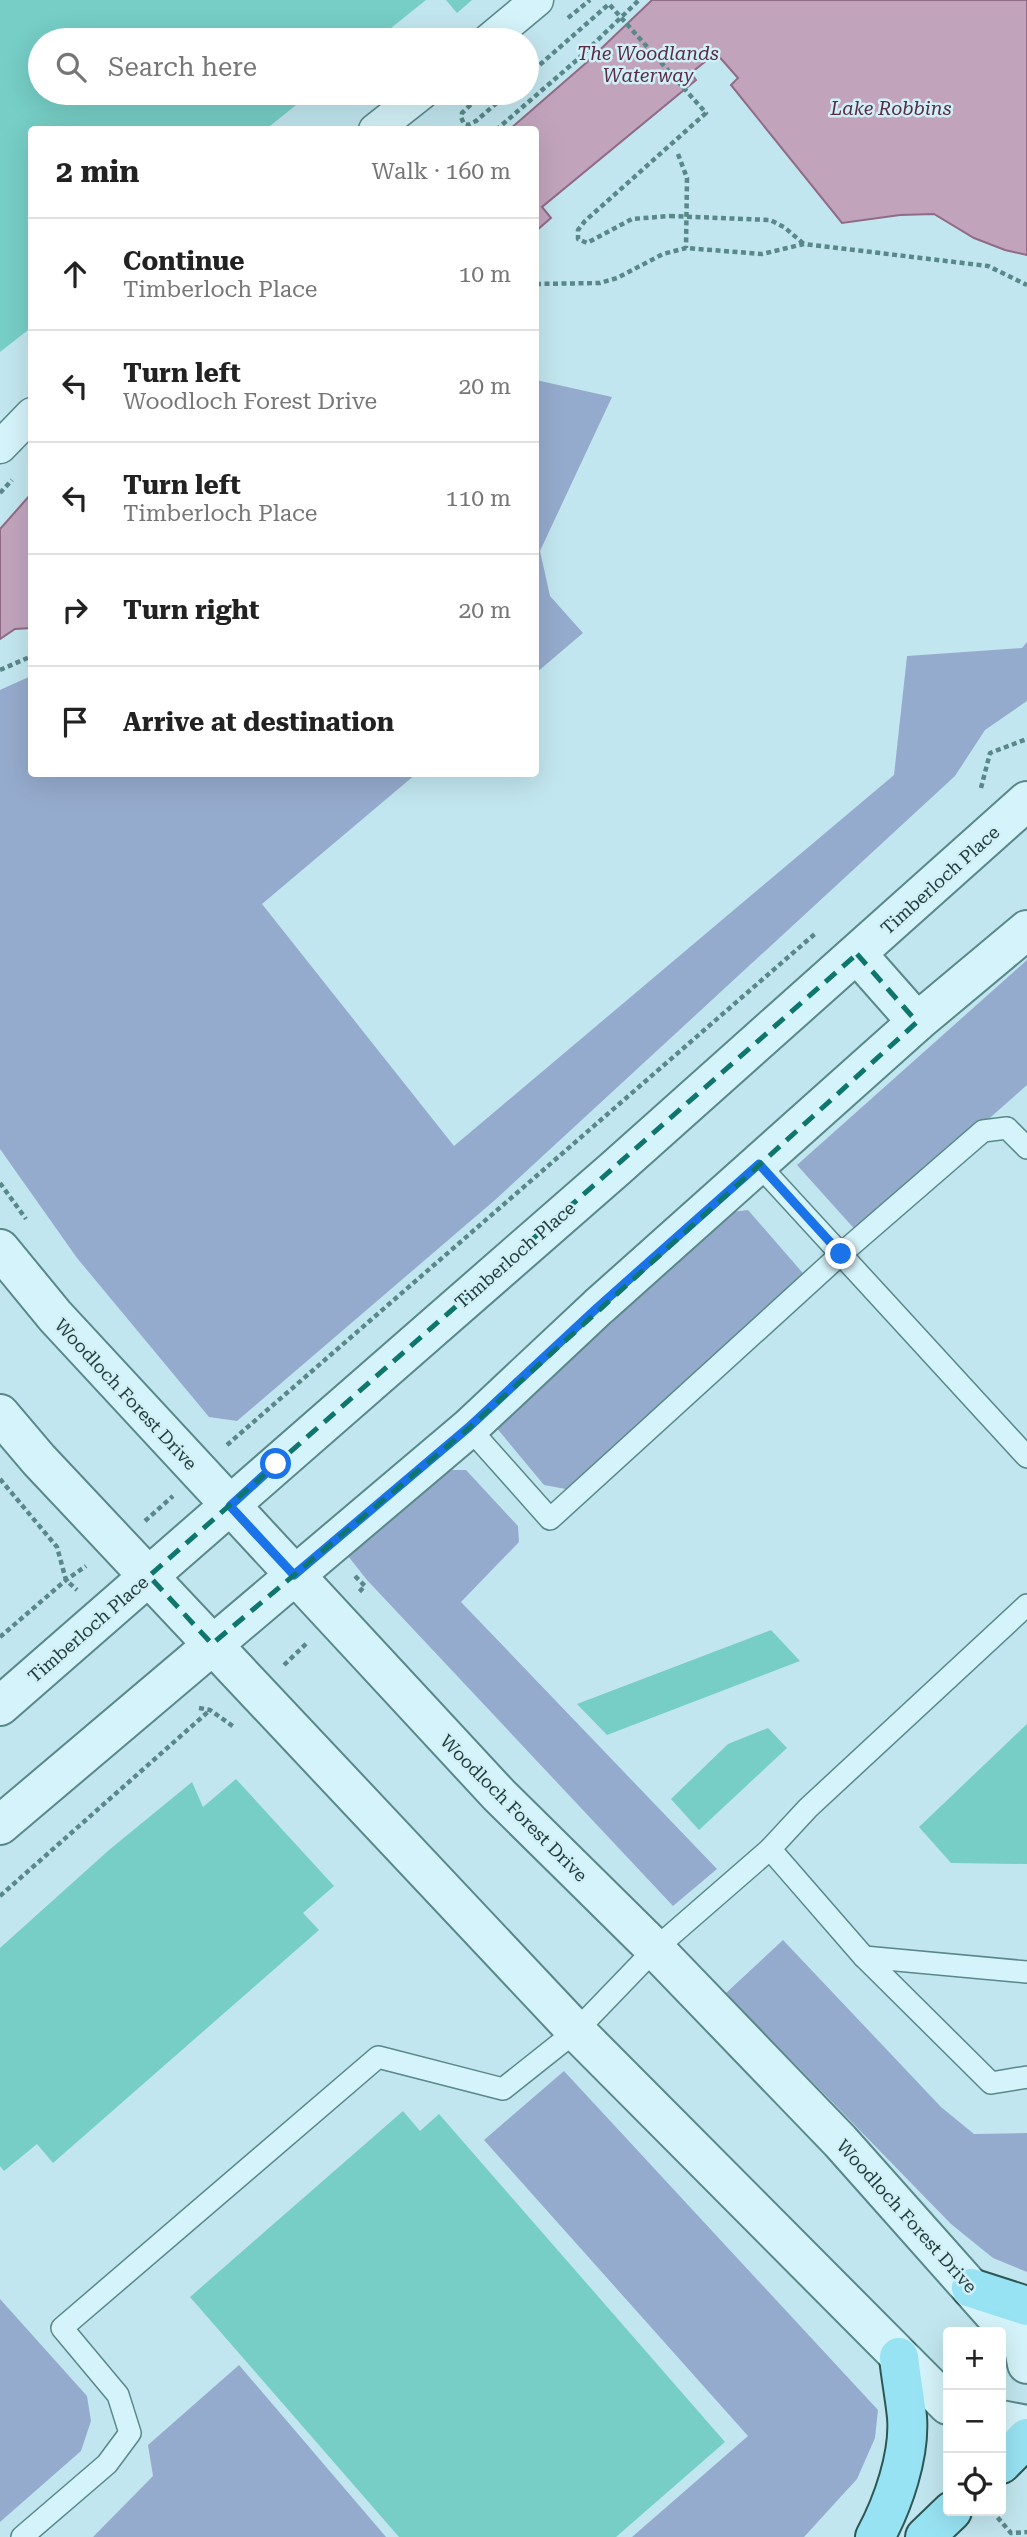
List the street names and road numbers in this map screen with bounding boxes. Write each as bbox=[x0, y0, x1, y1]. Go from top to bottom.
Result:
street label: Timberloch Place bbox=[876, 821, 1004, 939]
street label: Timberloch Place bbox=[451, 1197, 579, 1313]
street label: Woodloch Forest Drive bbox=[50, 1314, 202, 1474]
street label: Timberloch Place bbox=[24, 1571, 152, 1687]
street label: Woodloch Forest Drive bbox=[436, 1730, 592, 1886]
street label: Woodloch Forest Drive bbox=[833, 2135, 981, 2297]

